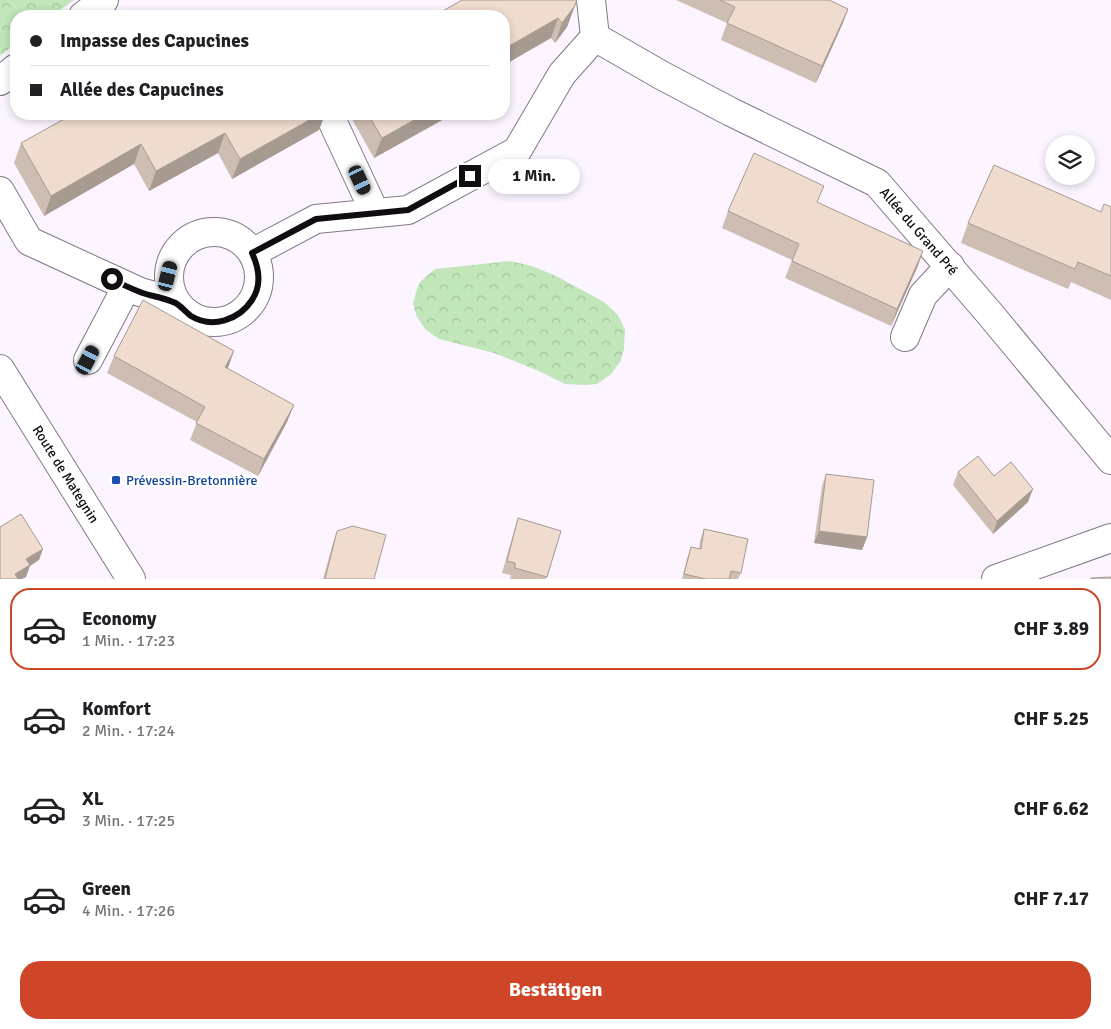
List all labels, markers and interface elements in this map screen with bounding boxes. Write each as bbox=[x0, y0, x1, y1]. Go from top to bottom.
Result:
text: Impasse des Capucines bbox=[60, 29, 249, 53]
text: Allée des Capucines bbox=[60, 78, 224, 102]
map controls bbox=[1045, 135, 1095, 185]
button: layers bbox=[1045, 135, 1095, 185]
callout: 1 Min. bbox=[488, 158, 580, 194]
car bbox=[346, 163, 373, 197]
route end bbox=[459, 165, 481, 187]
text: 1 Min. bbox=[512, 166, 556, 186]
street label: Allée du Grand Pré bbox=[876, 184, 961, 279]
car bbox=[157, 260, 178, 292]
route start bbox=[101, 268, 123, 290]
car bbox=[74, 343, 101, 377]
street label: Route de Mategnin bbox=[29, 422, 102, 526]
place label: Prévessin-Bretonnière bbox=[126, 472, 257, 489]
marker: Prévessin-Bretonnière bbox=[110, 474, 122, 486]
icon: car bbox=[22, 607, 67, 652]
text: Economy bbox=[82, 607, 156, 631]
text: CHF 3.89 bbox=[1014, 617, 1089, 641]
text: 1 Min. · 17:23 bbox=[82, 631, 175, 651]
icon: car bbox=[22, 697, 67, 742]
text: Komfort bbox=[82, 697, 151, 721]
text: CHF 5.25 bbox=[1014, 707, 1089, 731]
text: 2 Min. · 17:24 bbox=[82, 721, 175, 741]
icon: car bbox=[22, 787, 67, 832]
text: XL bbox=[82, 787, 104, 811]
text: CHF 6.62 bbox=[1014, 797, 1089, 821]
text: 3 Min. · 17:25 bbox=[82, 811, 175, 831]
icon: car bbox=[22, 877, 67, 922]
text: Green bbox=[82, 877, 131, 901]
text: CHF 7.17 bbox=[1014, 887, 1089, 911]
text: 4 Min. · 17:26 bbox=[82, 901, 175, 921]
button: Bestätigen bbox=[20, 961, 1091, 1019]

